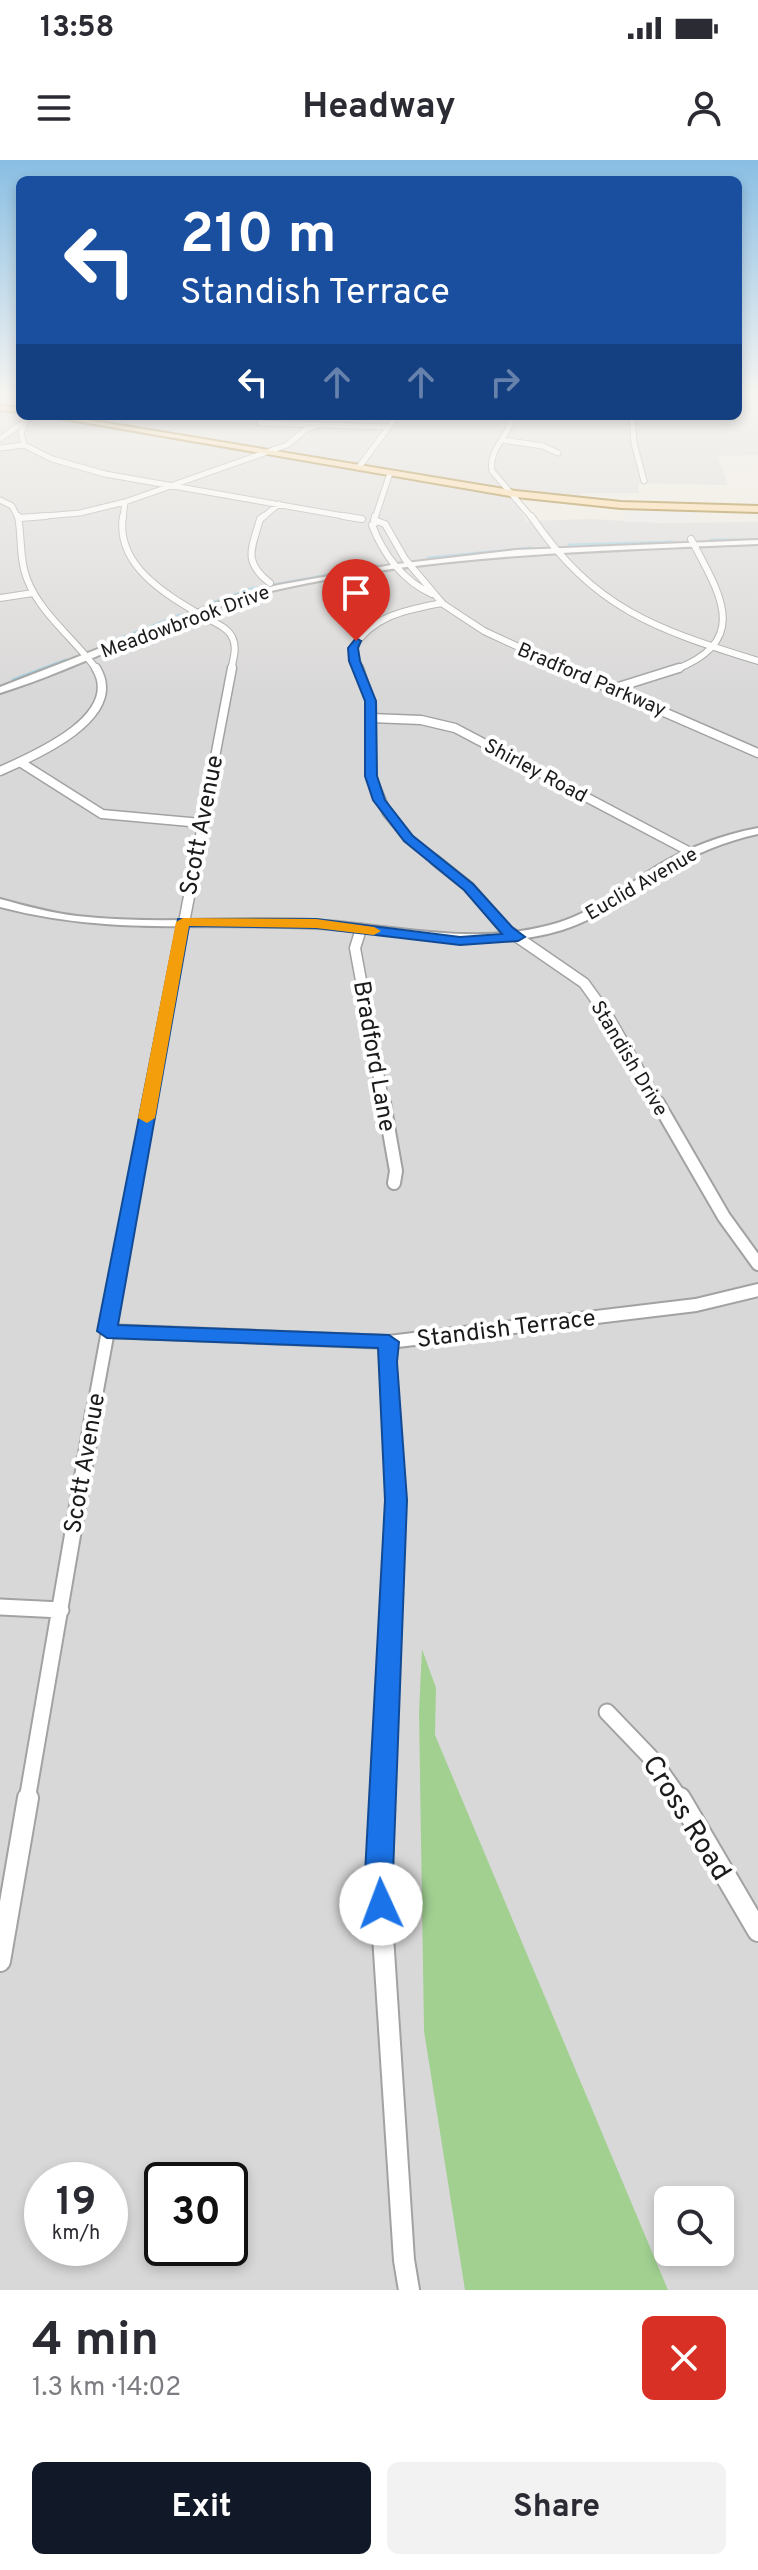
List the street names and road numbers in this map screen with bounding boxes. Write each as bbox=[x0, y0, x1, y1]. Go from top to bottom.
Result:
street label: Meadowbrook Drive bbox=[98, 580, 274, 666]
street label: Bradford Parkway bbox=[513, 638, 670, 724]
street label: Shirley Road bbox=[479, 734, 591, 810]
street label: Scott Avenue bbox=[175, 753, 231, 898]
street label: Euclid Avenue bbox=[581, 842, 703, 927]
street label: Bradford Lane bbox=[345, 979, 401, 1134]
street label: Standish Drive bbox=[584, 996, 673, 1122]
street label: Standish Terrace bbox=[415, 1304, 597, 1356]
street label: Scott Avenue bbox=[59, 1391, 113, 1536]
street label: Cross Road bbox=[633, 1749, 738, 1888]

